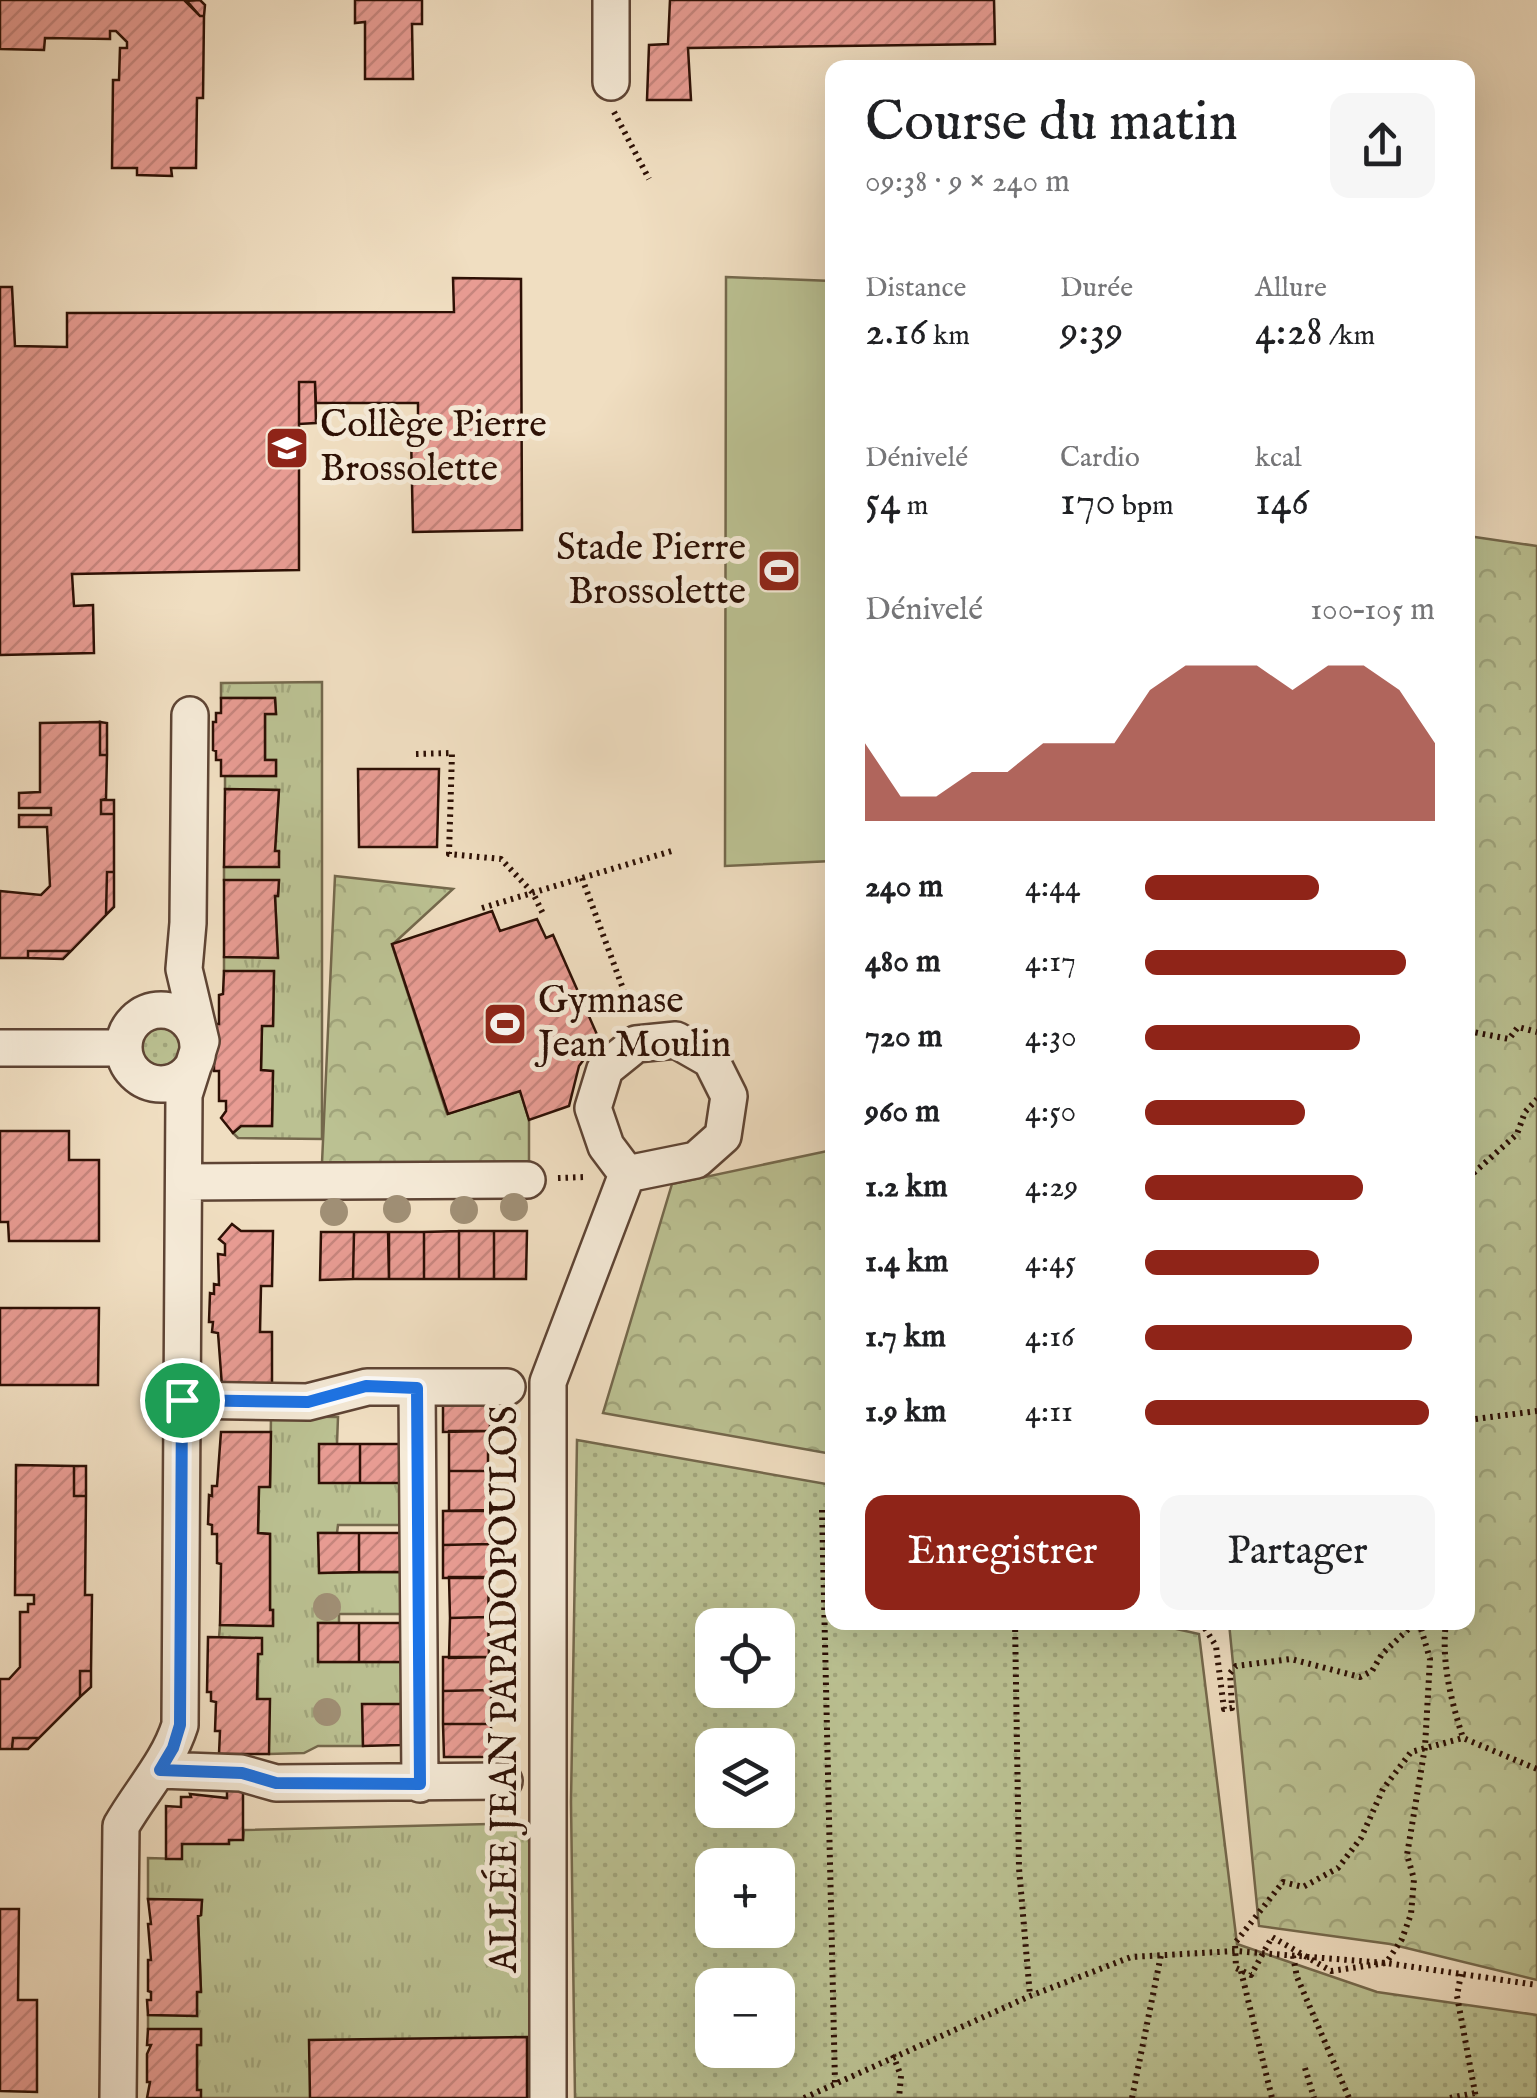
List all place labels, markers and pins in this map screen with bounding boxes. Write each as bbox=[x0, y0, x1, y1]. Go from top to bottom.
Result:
place label: Collège Pierre Brossolette bbox=[320, 402, 547, 494]
school or university icon: Collège Pierre Brossolette bbox=[264, 425, 310, 471]
place label: Stade Pierre Brossolette bbox=[556, 525, 746, 617]
sports icon: Stade Pierre Brossolette bbox=[756, 548, 802, 594]
place label: Gymnase Jean Moulin bbox=[534, 978, 731, 1070]
sports icon: Gymnase Jean Moulin bbox=[482, 1001, 528, 1047]
pin bbox=[140, 1358, 225, 1443]

